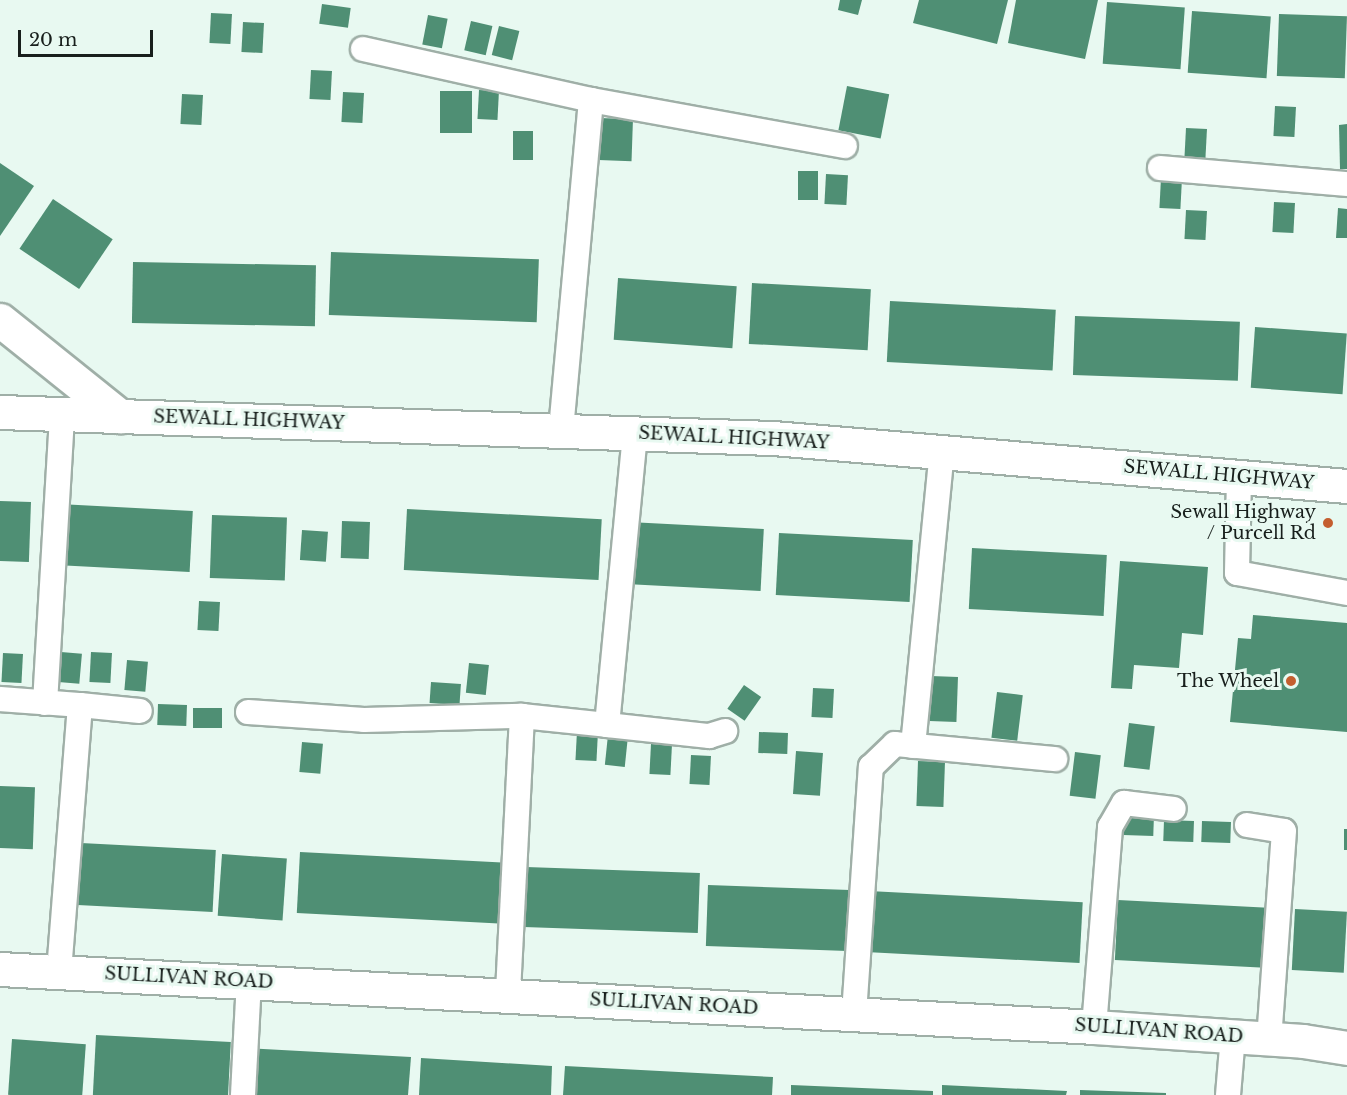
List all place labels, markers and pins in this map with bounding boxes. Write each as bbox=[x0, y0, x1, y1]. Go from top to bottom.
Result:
place label: Sewall Highway / Purcell Rd bbox=[1170, 502, 1316, 544]
marker: Sewall Highway / Purcell Rd bbox=[1321, 516, 1335, 530]
place label: The Wheel bbox=[1176, 670, 1279, 692]
marker: The Wheel bbox=[1284, 674, 1298, 688]

